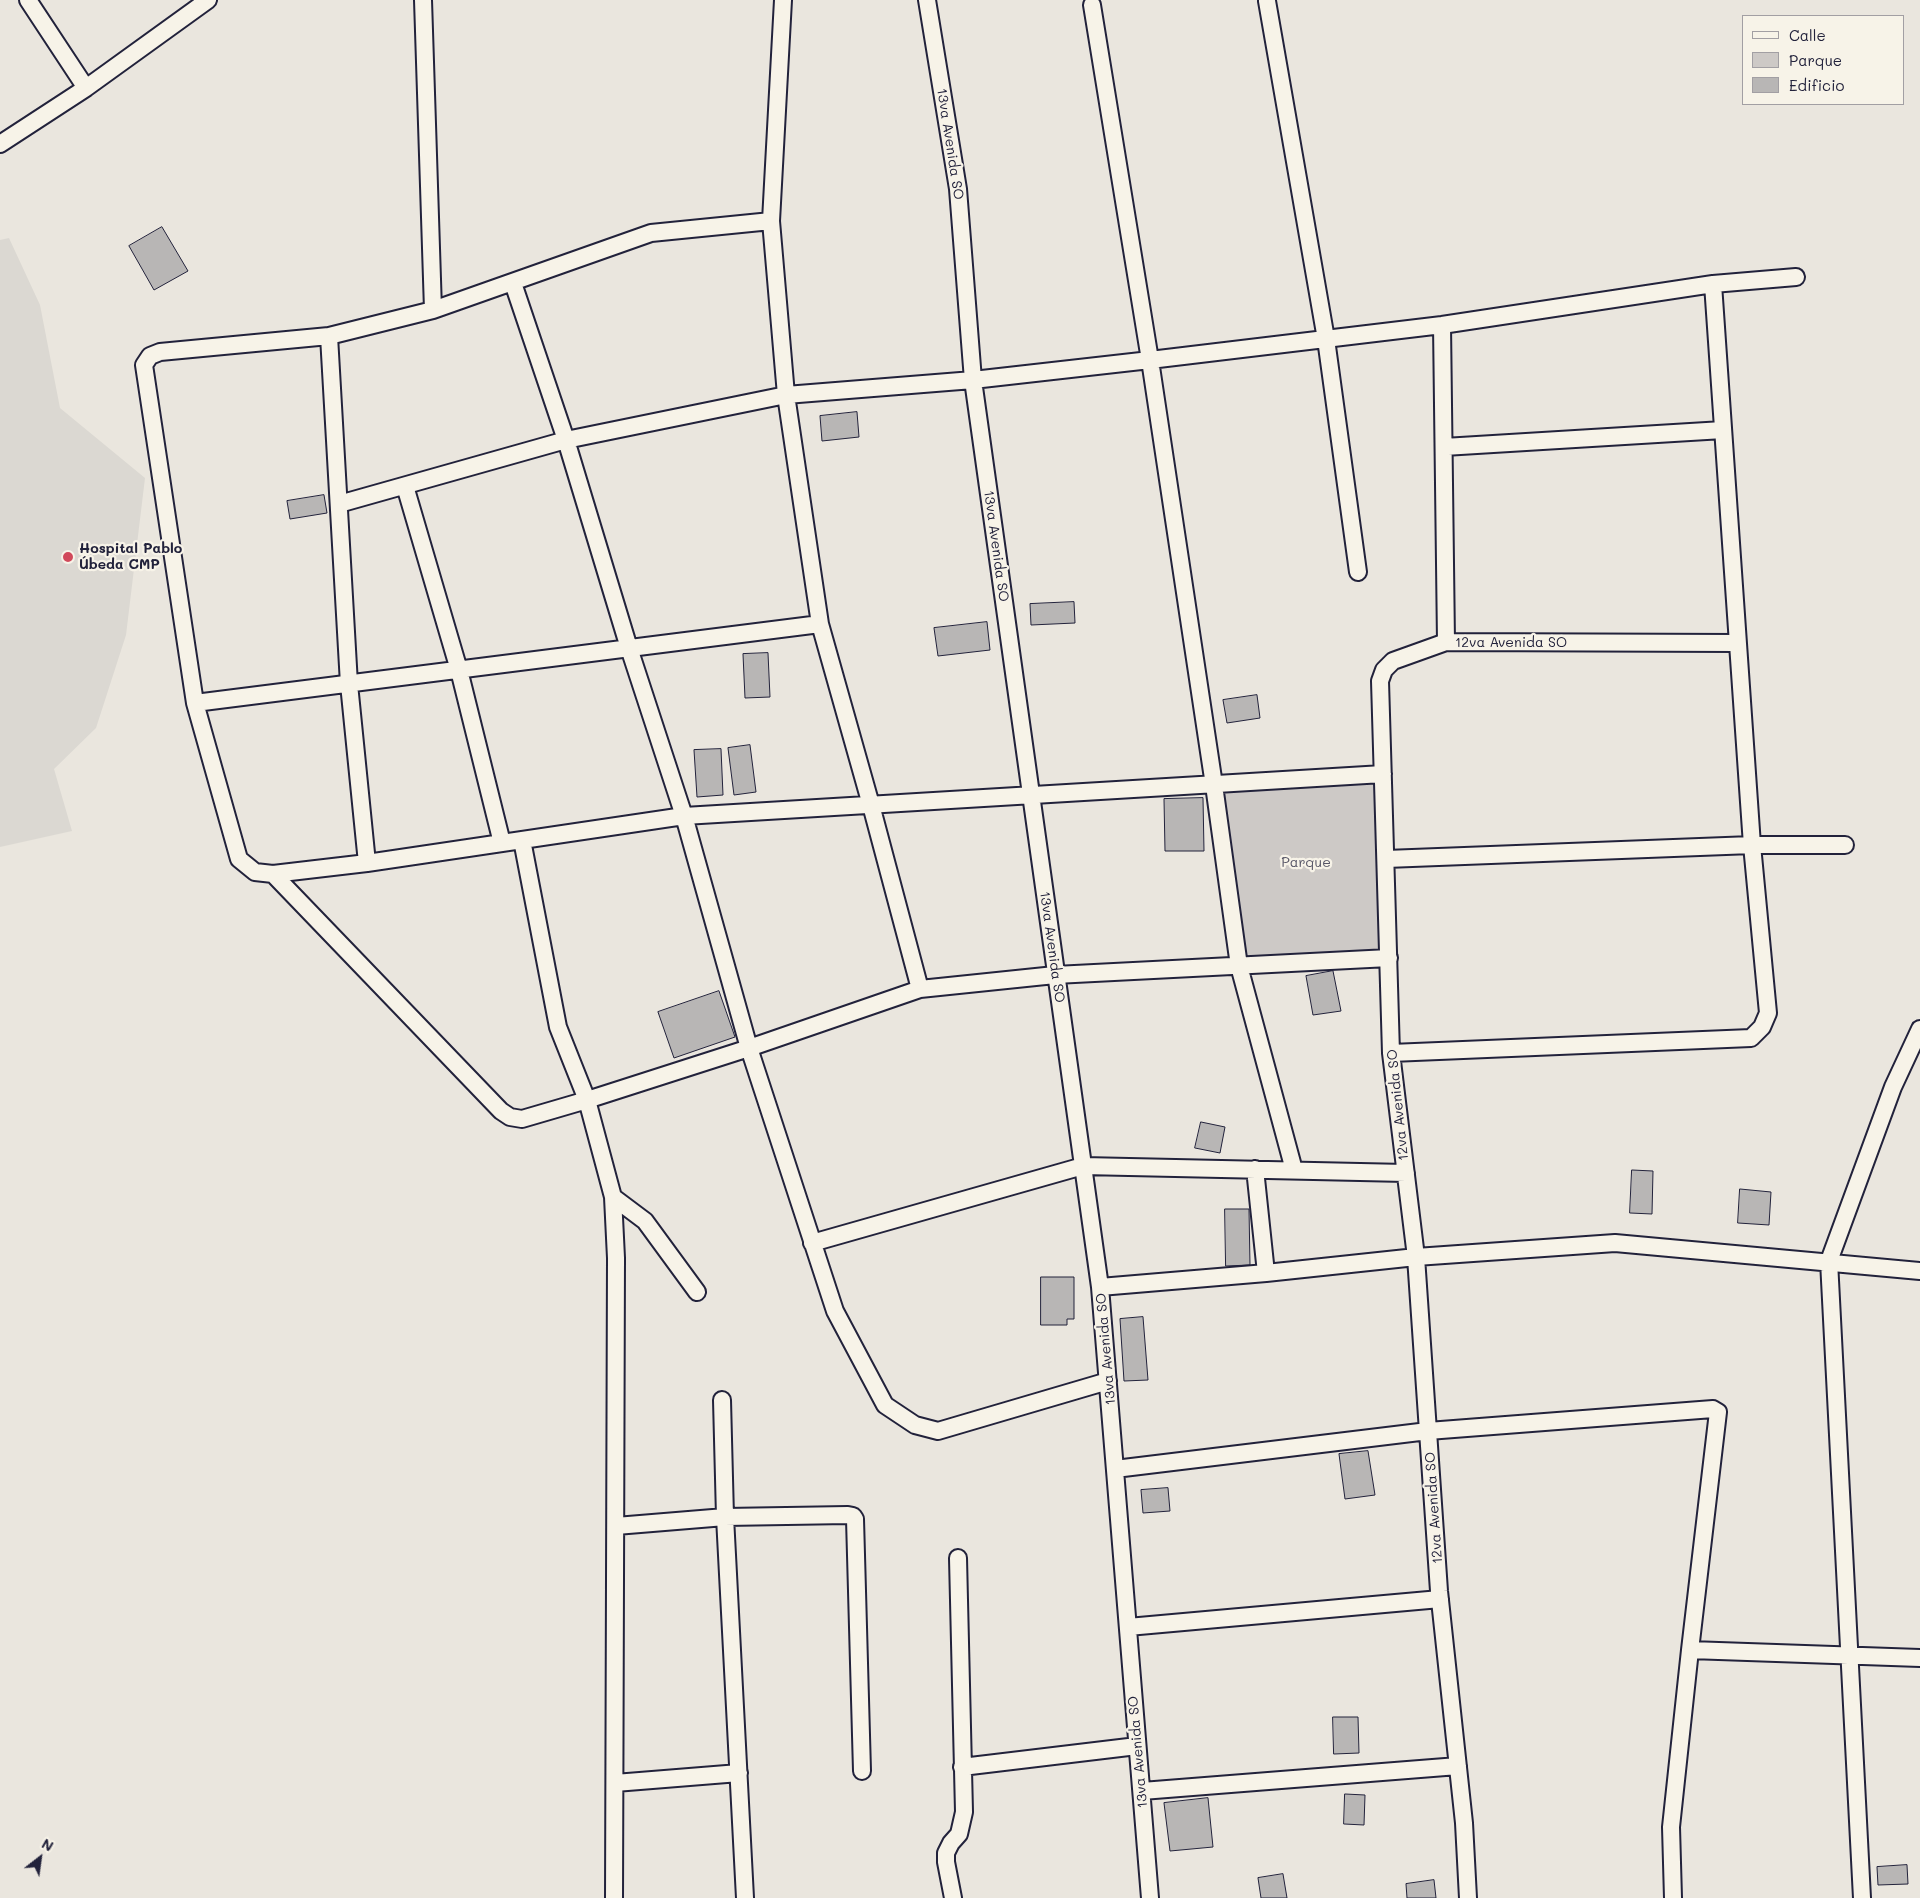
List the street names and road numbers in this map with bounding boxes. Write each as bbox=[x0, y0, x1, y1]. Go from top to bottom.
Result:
street label: 13va Avenida SO bbox=[933, 87, 967, 201]
street label: 13va Avenida SO bbox=[980, 489, 1012, 603]
street label: 12va Avenida SO bbox=[1455, 635, 1567, 651]
street label: 13va Avenida SO bbox=[1036, 890, 1068, 1004]
street label: 12va Avenida SO bbox=[1384, 1048, 1412, 1162]
street label: 13va Avenida SO bbox=[1093, 1292, 1119, 1406]
street label: 12va Avenida SO bbox=[1422, 1451, 1446, 1565]
street label: 13va Avenida SO bbox=[1125, 1695, 1151, 1809]

